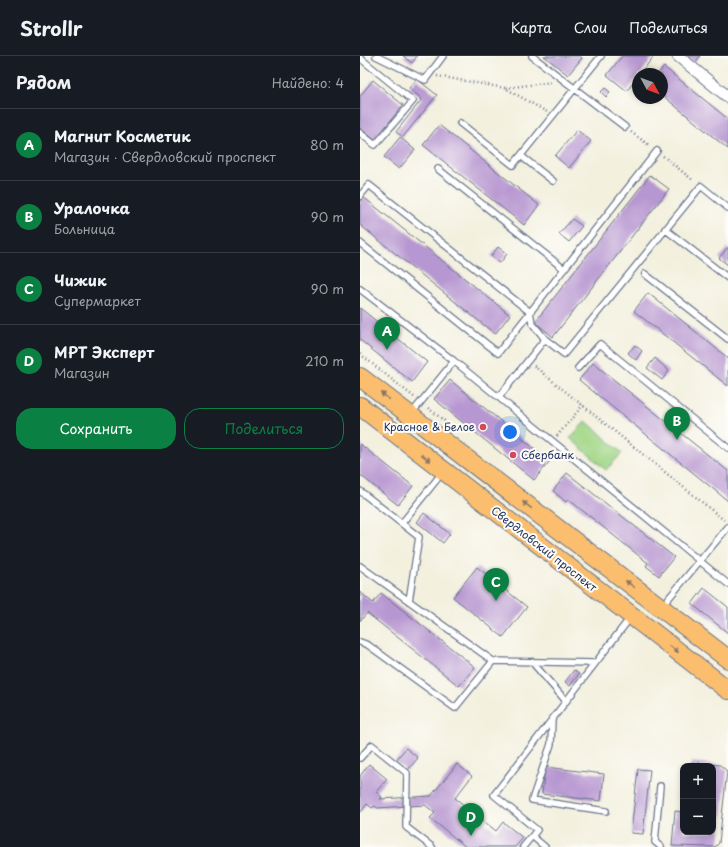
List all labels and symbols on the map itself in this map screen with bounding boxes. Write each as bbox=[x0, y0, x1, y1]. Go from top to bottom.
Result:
north arrow bbox=[632, 68, 668, 104]
pin: A bbox=[374, 317, 400, 350]
one-way arrow bbox=[379, 392, 390, 400]
pin: B bbox=[664, 407, 690, 440]
place label: Красное & Белое bbox=[384, 418, 475, 435]
marker: Красное & Белое bbox=[478, 422, 488, 432]
your location bbox=[500, 422, 520, 442]
place label: Сбербанк bbox=[521, 446, 575, 463]
marker: Сбербанк bbox=[508, 450, 518, 460]
one-way arrow bbox=[420, 453, 431, 462]
one-way arrow bbox=[521, 501, 532, 509]
street label: Свердловский проспект bbox=[488, 502, 601, 596]
pin: C bbox=[483, 568, 509, 601]
one-way arrow bbox=[625, 580, 636, 588]
one-way arrow bbox=[669, 645, 680, 653]
pin: D bbox=[458, 803, 484, 836]

